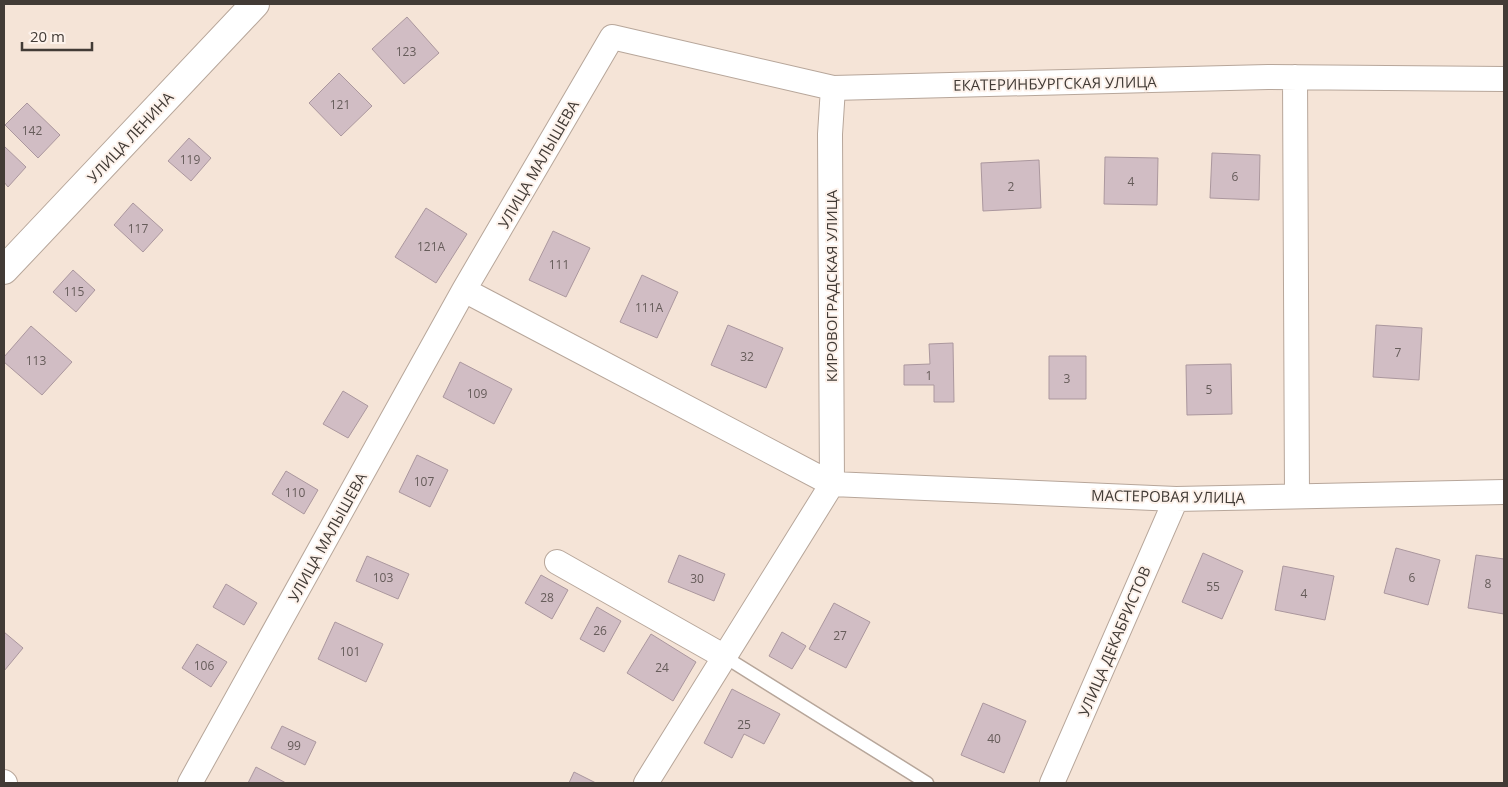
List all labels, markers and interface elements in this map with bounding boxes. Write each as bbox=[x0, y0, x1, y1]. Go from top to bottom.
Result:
scale bar bbox=[22, 20, 92, 52]
text: 20 m bbox=[30, 26, 65, 46]
house number: 123 bbox=[396, 43, 416, 60]
street label: ЕКАТЕРИНБУРГСКАЯ УЛИЦА bbox=[953, 71, 1157, 95]
street label: УЛИЦА ЛЕНИНА bbox=[83, 87, 178, 187]
house number: 121 bbox=[330, 96, 350, 113]
street label: УЛИЦА МАЛЫШЕВА bbox=[493, 96, 583, 232]
house number: 142 bbox=[22, 122, 42, 139]
house number: 119 bbox=[180, 151, 200, 168]
house number: 6 bbox=[1232, 168, 1239, 185]
house number: 4 bbox=[1128, 173, 1135, 190]
house number: 2 bbox=[1008, 178, 1015, 195]
street label: КИРОВОГРАДСКАЯ УЛИЦА bbox=[821, 189, 841, 382]
house number: 117 bbox=[128, 220, 148, 237]
house number: 121А bbox=[417, 238, 445, 255]
house number: 111 bbox=[549, 256, 569, 273]
house number: 115 bbox=[64, 283, 84, 300]
house number: 111А bbox=[635, 299, 663, 316]
house number: 7 bbox=[1395, 344, 1402, 361]
house number: 32 bbox=[740, 348, 754, 365]
house number: 113 bbox=[26, 352, 46, 369]
house number: 1 bbox=[926, 367, 932, 384]
house number: 3 bbox=[1064, 370, 1071, 387]
house number: 5 bbox=[1206, 381, 1213, 398]
house number: 109 bbox=[467, 385, 487, 402]
street label: УЛИЦА МАЛЫШЕВА bbox=[283, 468, 371, 605]
house number: 107 bbox=[414, 473, 434, 490]
house number: 110 bbox=[285, 484, 305, 501]
street label: МАСТЕРОВАЯ УЛИЦА bbox=[1091, 485, 1246, 507]
street label: УЛИЦА ДЕКАБРИСТОВ bbox=[1073, 563, 1155, 719]
house number: 103 bbox=[373, 569, 393, 586]
house number: 6 bbox=[1409, 569, 1416, 586]
house number: 30 bbox=[690, 570, 704, 587]
house number: 8 bbox=[1485, 575, 1492, 592]
house number: 55 bbox=[1206, 578, 1220, 595]
house number: 4 bbox=[1301, 585, 1308, 602]
house number: 28 bbox=[540, 589, 554, 606]
house number: 26 bbox=[593, 622, 607, 639]
house number: 27 bbox=[833, 627, 847, 644]
house number: 101 bbox=[340, 643, 360, 660]
house number: 106 bbox=[194, 657, 214, 674]
house number: 24 bbox=[655, 659, 669, 676]
house number: 25 bbox=[737, 716, 751, 733]
house number: 40 bbox=[987, 730, 1001, 747]
house number: 99 bbox=[287, 737, 301, 754]

